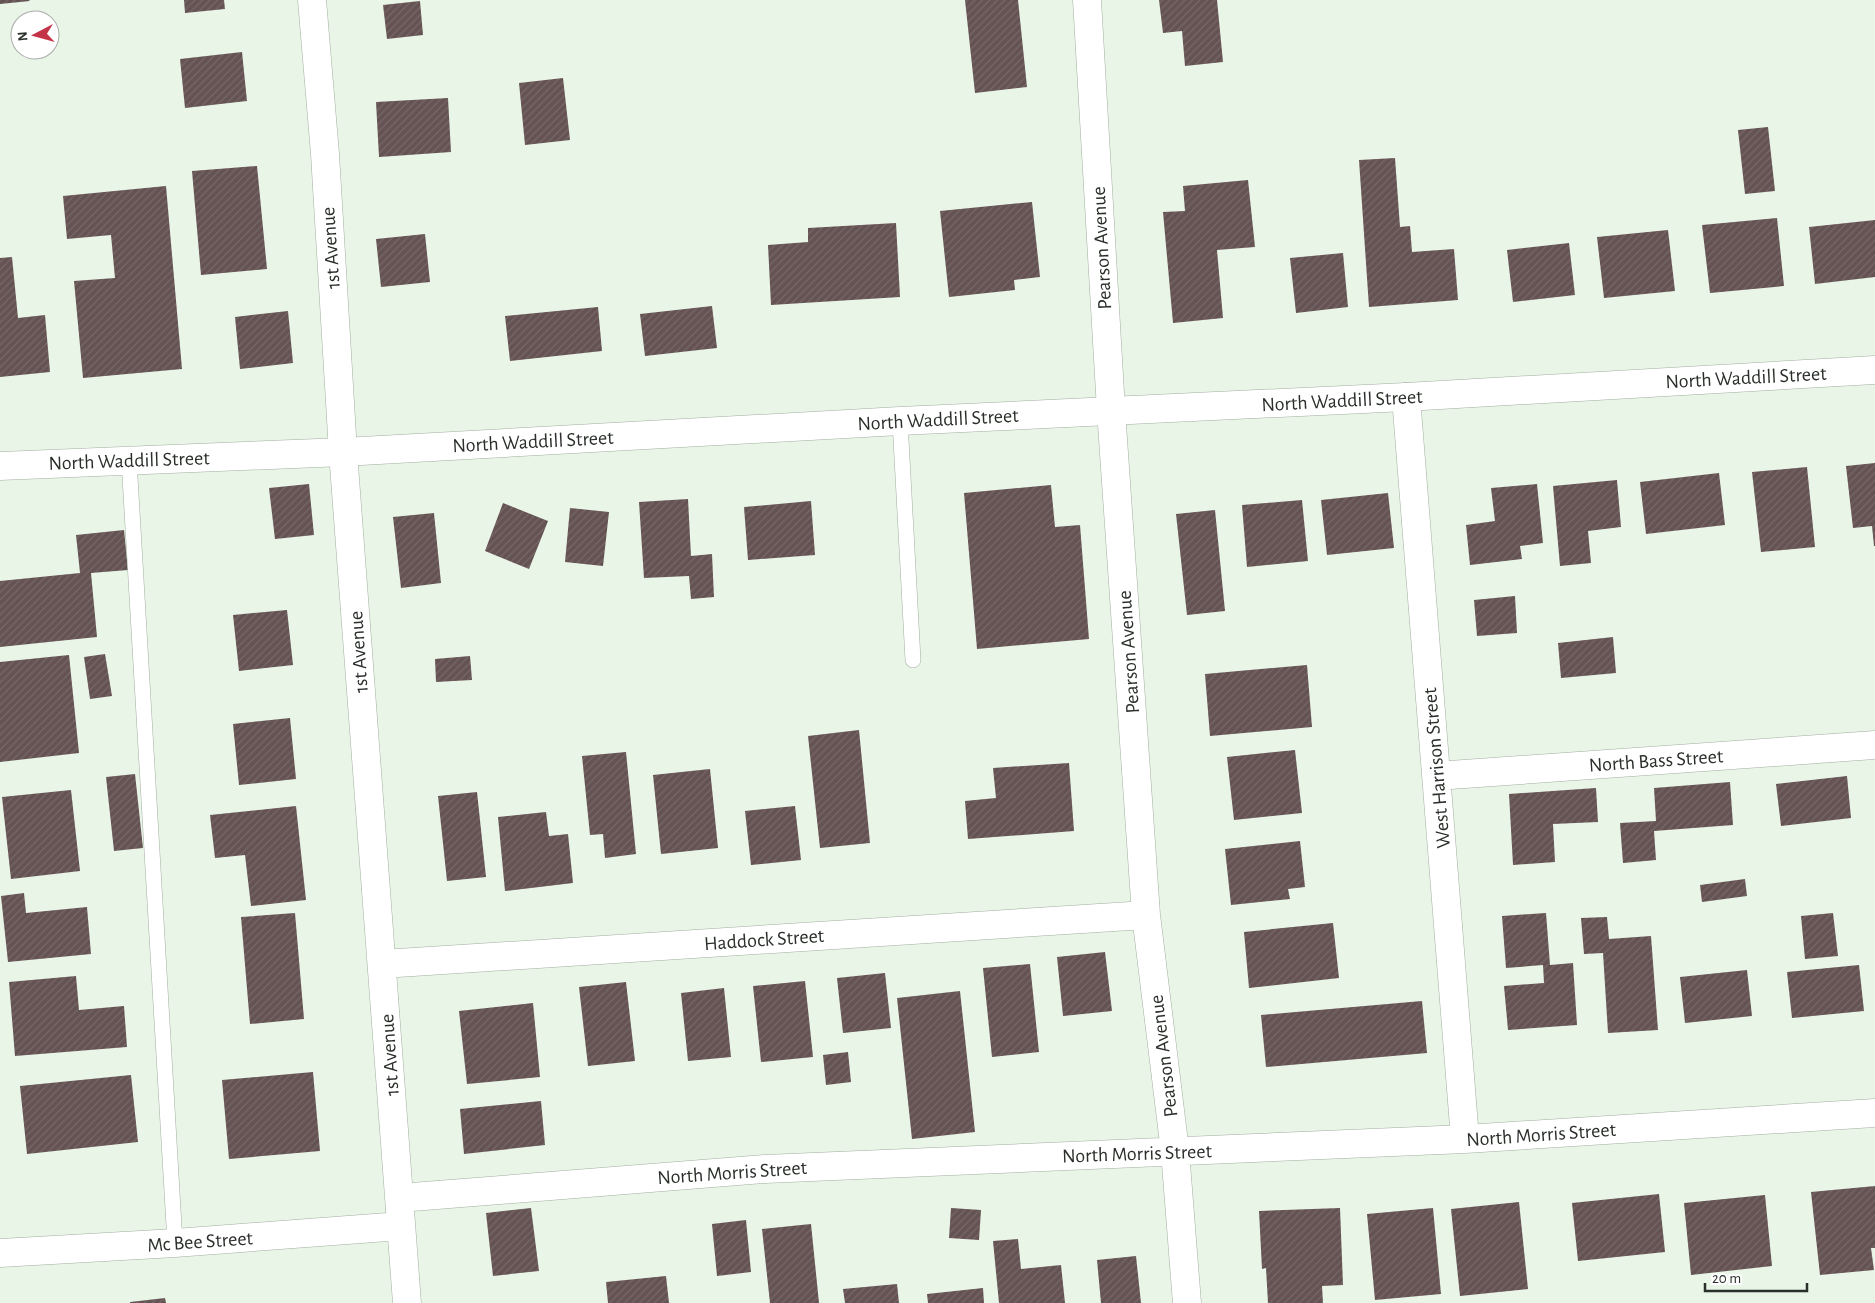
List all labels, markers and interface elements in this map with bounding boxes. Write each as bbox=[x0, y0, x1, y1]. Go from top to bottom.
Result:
north arrow bbox=[10, 10, 60, 60]
text: N bbox=[16, 31, 31, 42]
street label: Pearson Avenue bbox=[1089, 186, 1115, 310]
street label: 1st Avenue bbox=[318, 206, 344, 290]
street label: North Waddill Street bbox=[1665, 364, 1828, 392]
street label: North Waddill Street bbox=[1261, 387, 1424, 415]
street label: North Waddill Street bbox=[857, 406, 1020, 434]
street label: North Waddill Street bbox=[452, 428, 615, 456]
street label: North Waddill Street bbox=[48, 448, 211, 474]
street label: Pearson Avenue bbox=[1115, 590, 1143, 714]
street label: 1st Avenue bbox=[346, 610, 372, 694]
street label: West Harrison Street bbox=[1420, 686, 1454, 849]
street label: North Bass Street bbox=[1588, 746, 1725, 776]
street label: Haddock Street bbox=[703, 926, 825, 954]
street label: Pearson Avenue bbox=[1147, 994, 1181, 1118]
street label: 1st Avenue bbox=[377, 1013, 403, 1097]
street label: North Morris Street bbox=[1466, 1120, 1617, 1150]
street label: North Morris Street bbox=[1062, 1141, 1213, 1167]
street label: North Morris Street bbox=[657, 1158, 808, 1188]
street label: Mc Bee Street bbox=[147, 1228, 254, 1256]
scale bar bbox=[1705, 1260, 1808, 1292]
text: 20 m bbox=[1712, 1271, 1741, 1286]

